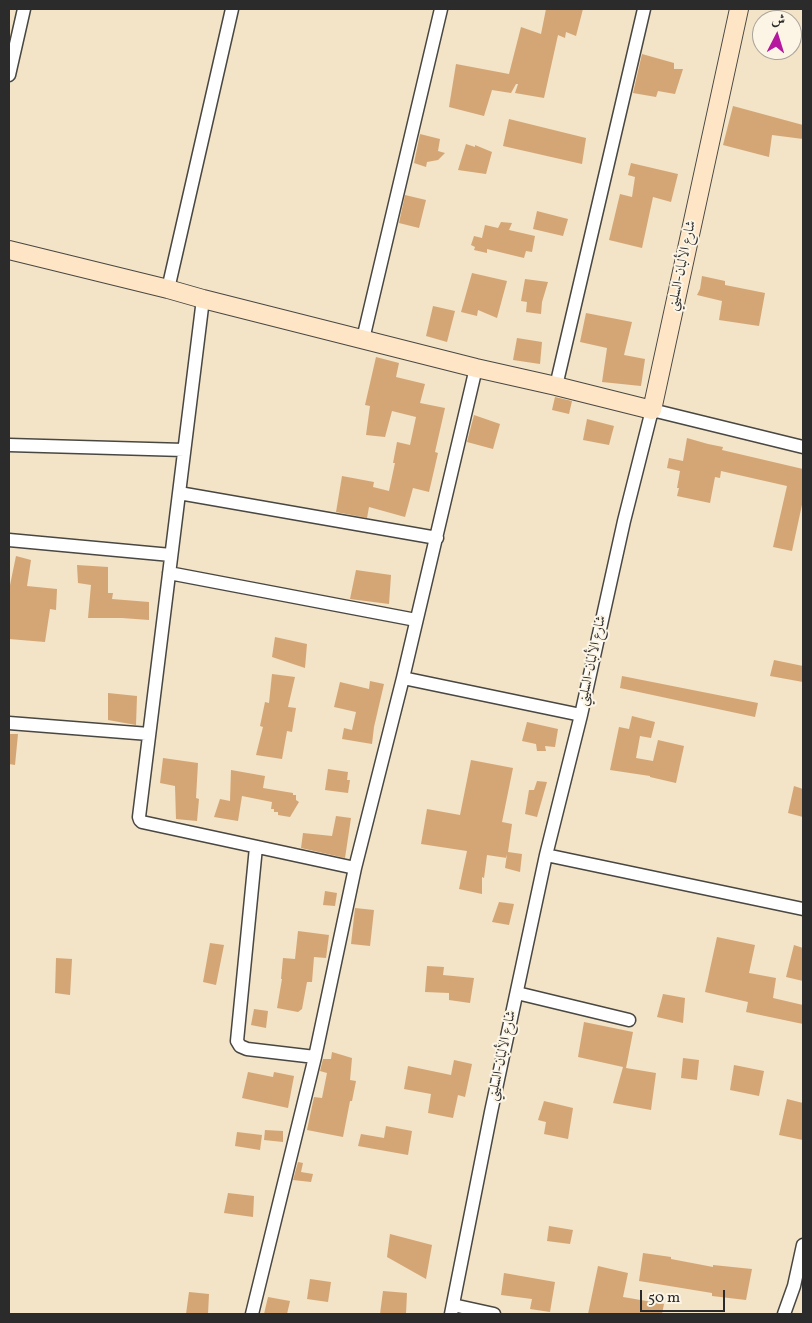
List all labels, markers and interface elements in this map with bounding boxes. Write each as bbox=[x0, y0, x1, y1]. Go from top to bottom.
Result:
north arrow bbox=[752, 10, 802, 60]
text: ش bbox=[771, 10, 786, 31]
street label: شارع الألبان-السليني bbox=[665, 219, 701, 313]
street label: شارع الألبان-السليني bbox=[575, 614, 611, 708]
street label: شارع الألبان-السليني bbox=[485, 1009, 521, 1103]
scale bar bbox=[642, 1280, 727, 1312]
text: 50 m bbox=[648, 1288, 680, 1309]

